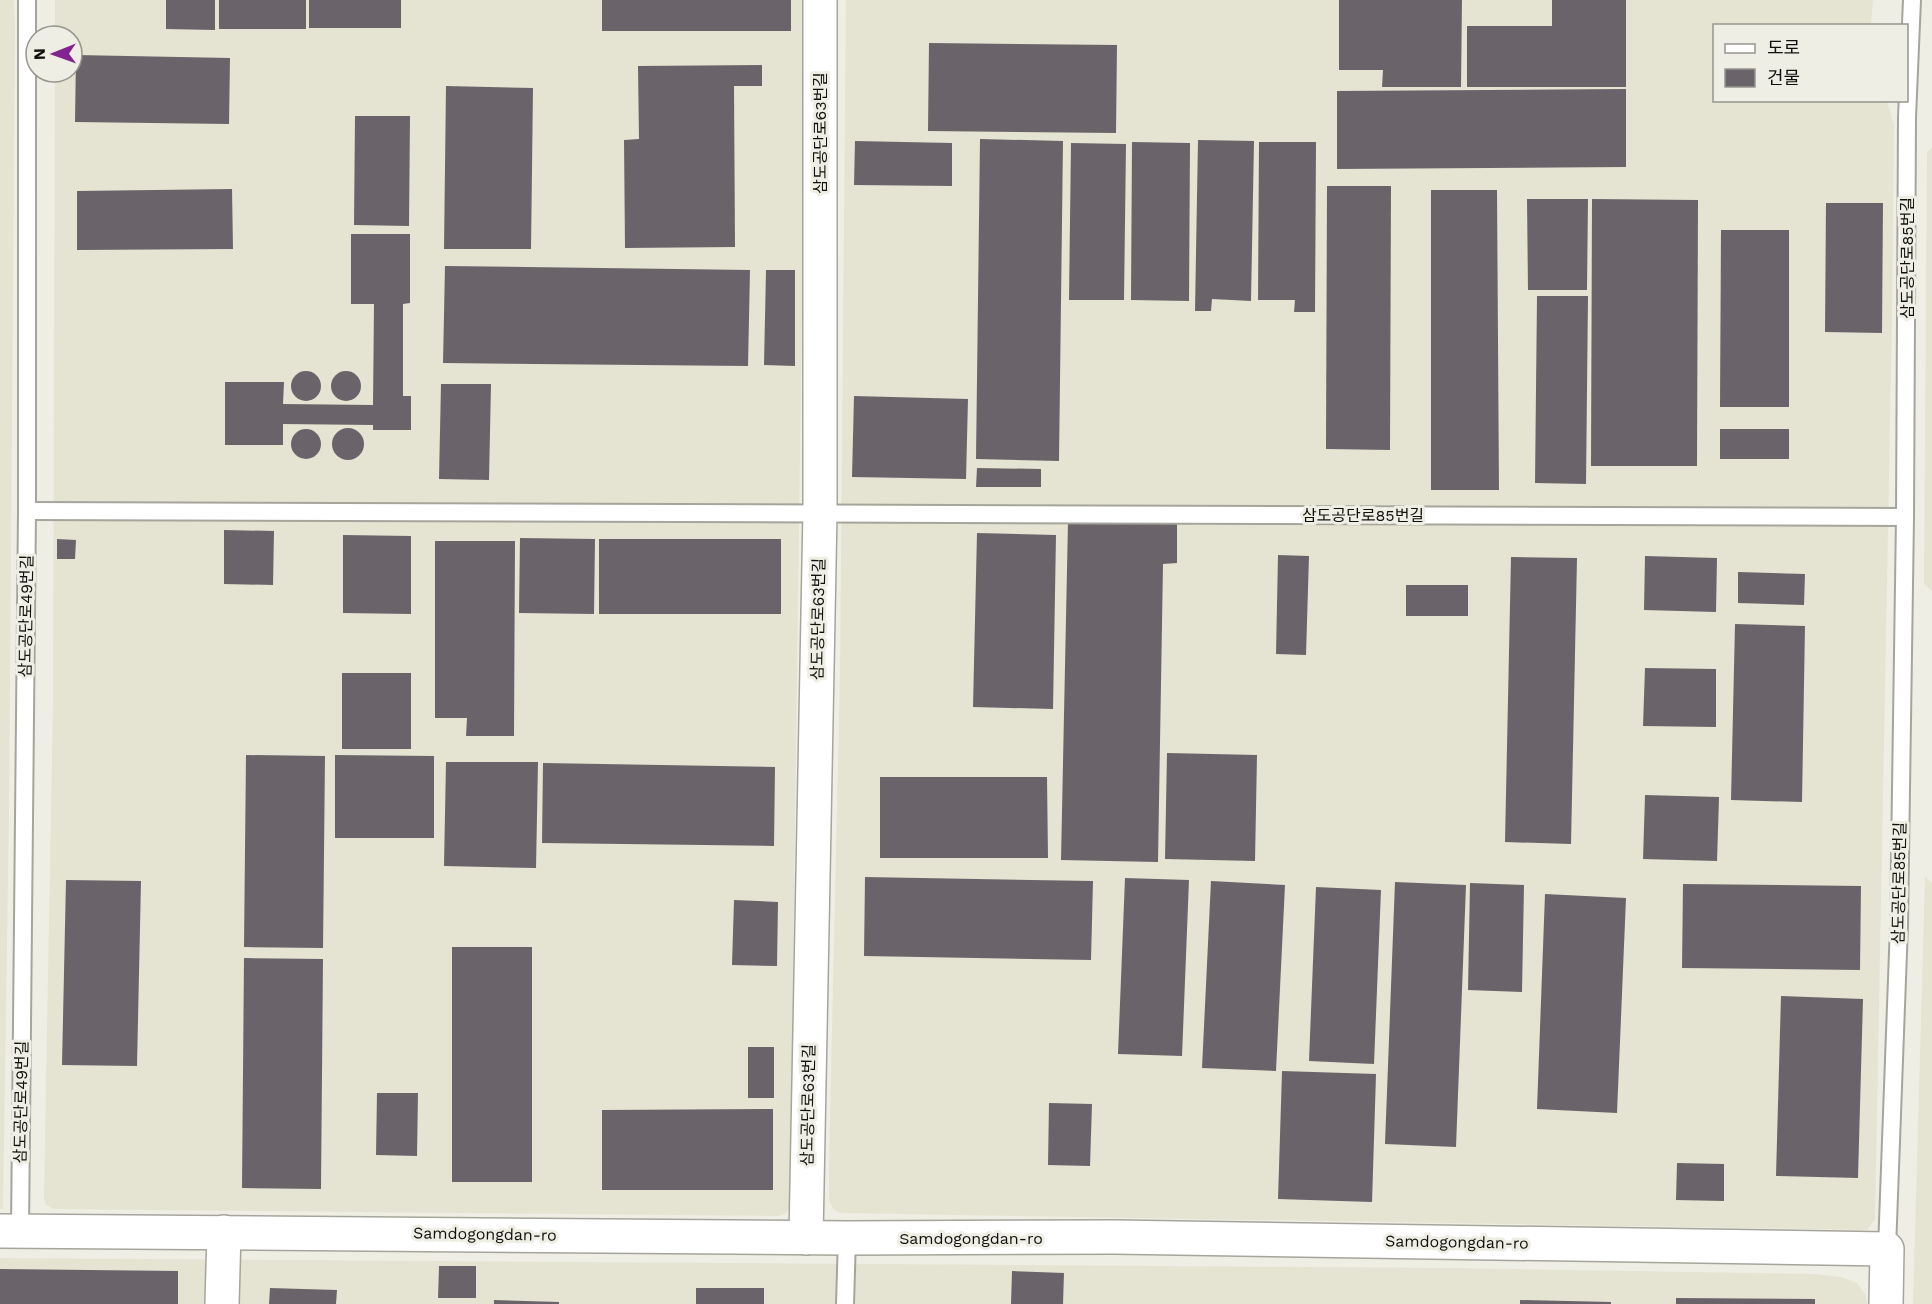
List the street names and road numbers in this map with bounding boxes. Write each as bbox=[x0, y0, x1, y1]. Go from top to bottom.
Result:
street label: 삼도공단로63번길 bbox=[811, 72, 830, 194]
street label: 삼도공단로85번길 bbox=[1898, 197, 1917, 319]
street label: 삼도공단로85번길 bbox=[1302, 506, 1424, 525]
street label: 삼도공단로49번길 bbox=[15, 554, 37, 678]
street label: 삼도공단로63번길 bbox=[807, 558, 829, 680]
street label: 삼도공단로85번길 bbox=[1888, 822, 1910, 944]
street label: 삼도공단로49번길 bbox=[10, 1040, 32, 1164]
street label: 삼도공단로63번길 bbox=[797, 1044, 819, 1166]
street label: Samdogongdan-ro bbox=[413, 1223, 557, 1245]
street label: Samdogongdan-ro bbox=[899, 1229, 1043, 1248]
street label: Samdogongdan-ro bbox=[1385, 1231, 1529, 1253]

